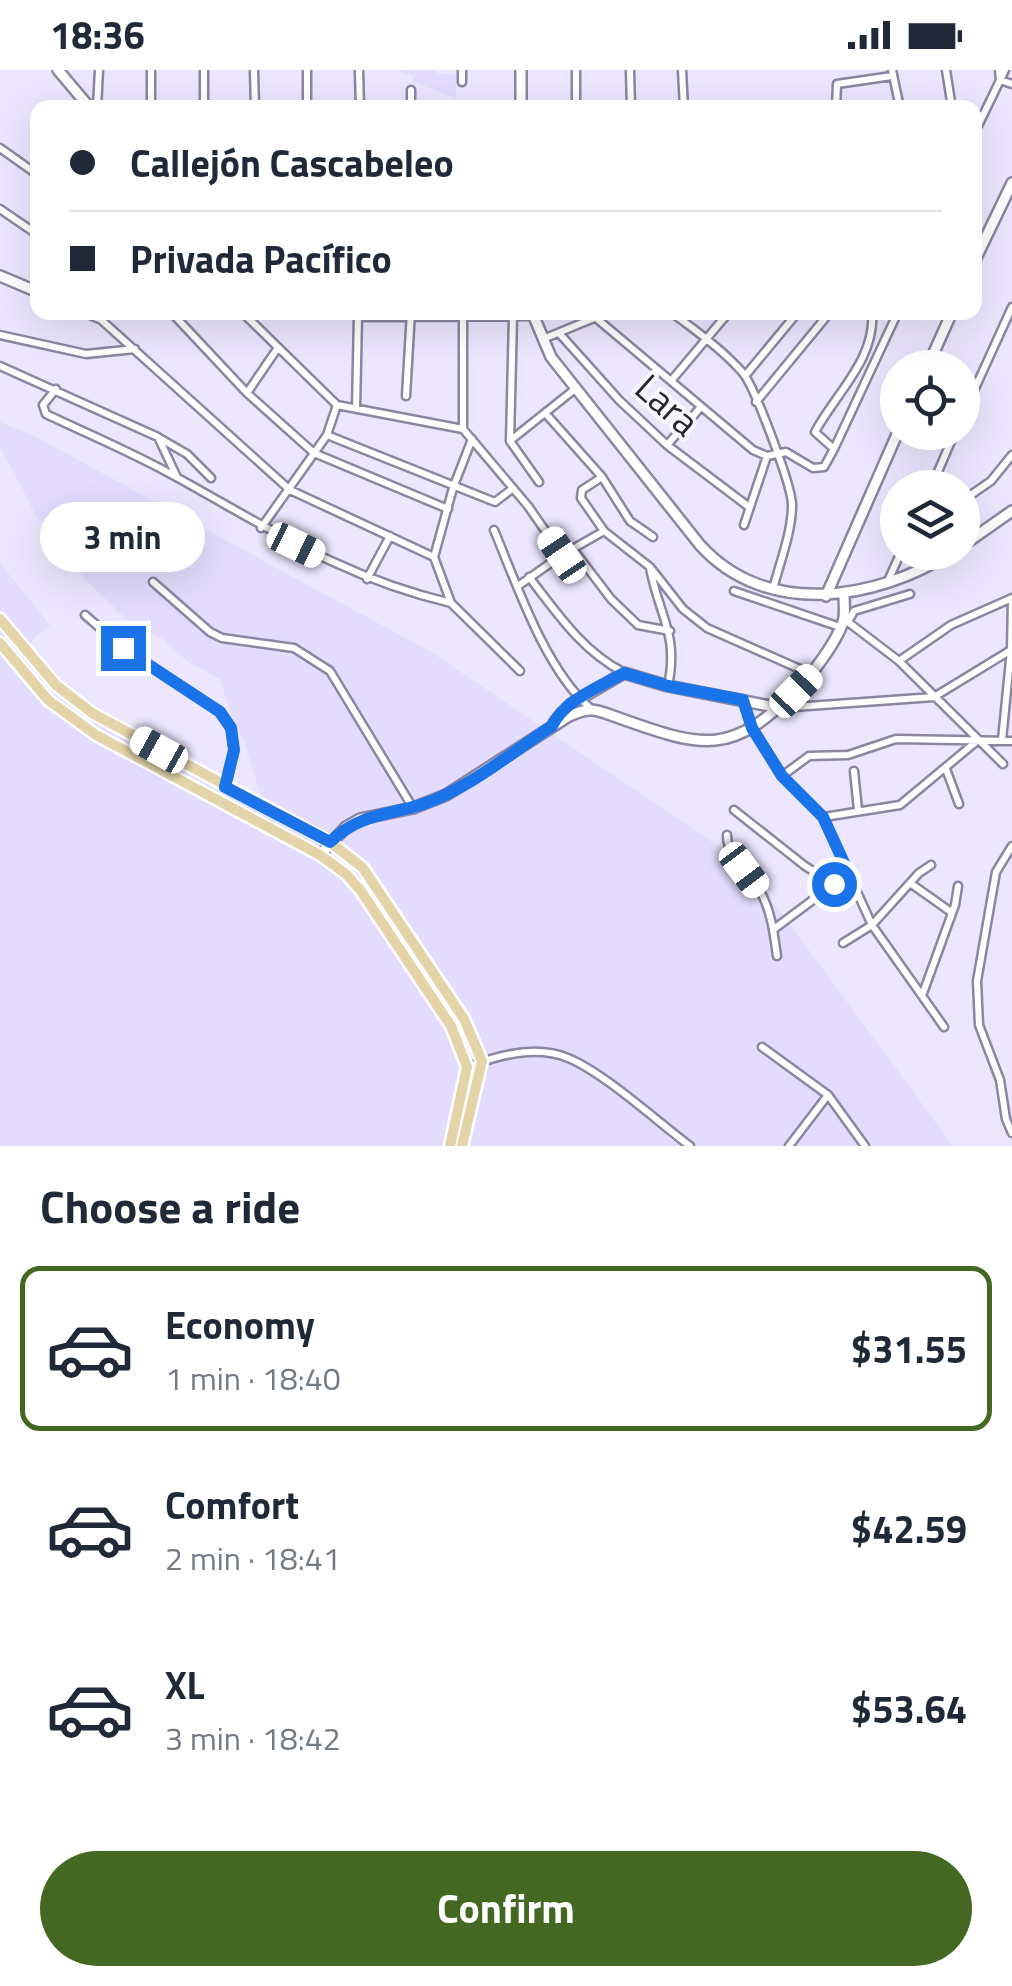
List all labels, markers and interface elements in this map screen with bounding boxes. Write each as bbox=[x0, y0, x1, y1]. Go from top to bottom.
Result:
text: 18:36 bbox=[50, 6, 145, 64]
text: Callejón Cascabeleo bbox=[130, 134, 454, 192]
text: Privada Pacífico bbox=[130, 230, 392, 288]
map controls bbox=[880, 350, 980, 570]
button: locate bbox=[880, 350, 980, 450]
street label: Lara bbox=[622, 359, 713, 449]
button: layers bbox=[880, 470, 980, 570]
callout: 3 min bbox=[41, 503, 206, 573]
text: 3 min bbox=[84, 513, 161, 561]
car bbox=[262, 518, 330, 572]
car bbox=[533, 522, 591, 588]
route end bbox=[101, 626, 146, 671]
car bbox=[764, 659, 828, 723]
car bbox=[125, 722, 193, 778]
car bbox=[714, 837, 774, 903]
route start bbox=[812, 862, 857, 907]
text: Choose a ride bbox=[40, 1172, 300, 1240]
text: Economy bbox=[165, 1296, 315, 1354]
icon: car bbox=[45, 1304, 135, 1394]
text: $31.55 bbox=[851, 1320, 967, 1378]
text: 1 min · 18:40 bbox=[165, 1354, 341, 1402]
text: Comfort bbox=[165, 1476, 299, 1534]
icon: car bbox=[45, 1484, 135, 1574]
text: $42.59 bbox=[851, 1500, 967, 1558]
text: 2 min · 18:41 bbox=[165, 1534, 341, 1582]
text: XL bbox=[165, 1656, 205, 1714]
icon: car bbox=[45, 1664, 135, 1754]
text: $53.64 bbox=[851, 1680, 967, 1738]
text: 3 min · 18:42 bbox=[165, 1714, 341, 1762]
button: Confirm bbox=[40, 1851, 972, 1966]

